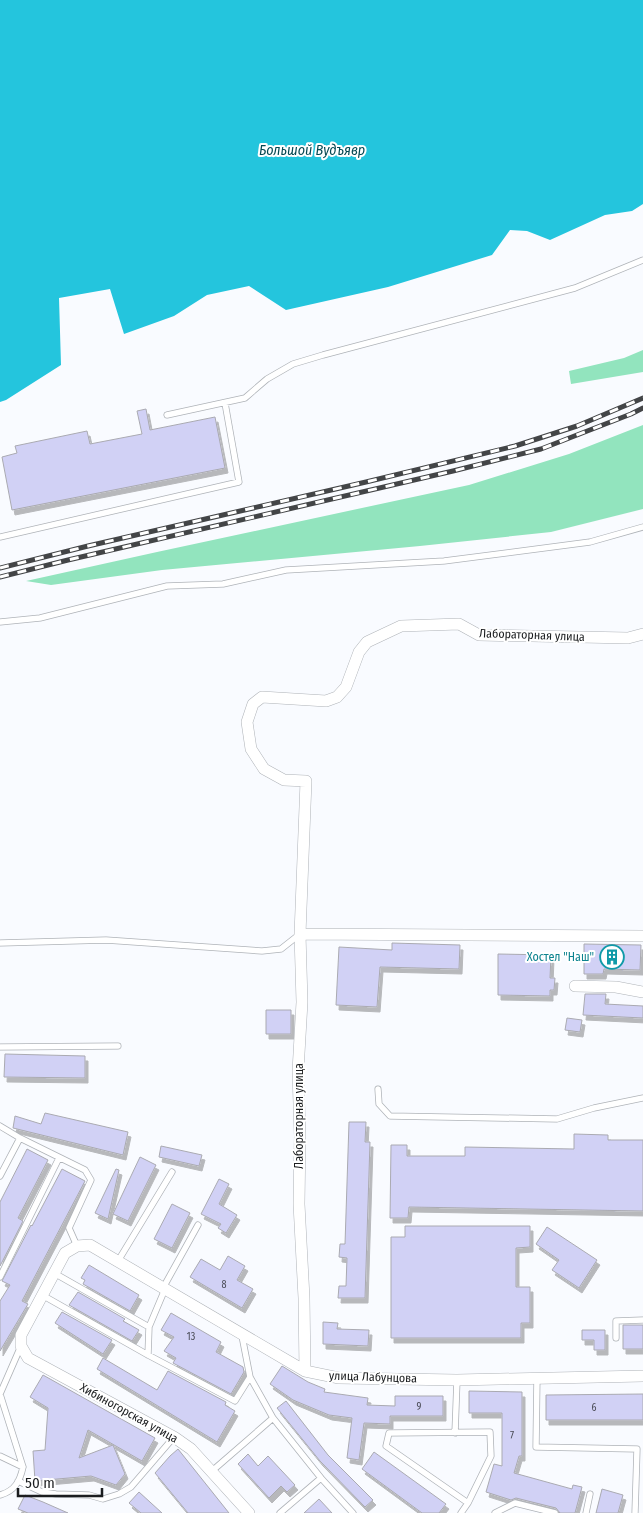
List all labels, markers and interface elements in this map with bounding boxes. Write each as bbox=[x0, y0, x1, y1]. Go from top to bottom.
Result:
water label: Большой Вудъявр bbox=[259, 142, 365, 159]
street label: Лабораторная улица bbox=[479, 626, 585, 644]
building icon: Хостел "Наш" bbox=[599, 944, 625, 970]
place label: Хостел "Наш" bbox=[527, 950, 594, 964]
street label: Лабораторная улица bbox=[292, 1063, 306, 1169]
house number: 8 bbox=[222, 1279, 227, 1291]
house number: 13 bbox=[187, 1331, 196, 1343]
street label: улица Лабунцова bbox=[329, 1368, 417, 1386]
street label: Хибиногорская улица bbox=[77, 1380, 181, 1446]
house number: 9 bbox=[417, 1401, 422, 1413]
house number: 6 bbox=[592, 1402, 597, 1414]
house number: 7 bbox=[510, 1430, 514, 1442]
scale bar bbox=[18, 1466, 101, 1498]
text: 50 m bbox=[25, 1474, 55, 1492]

